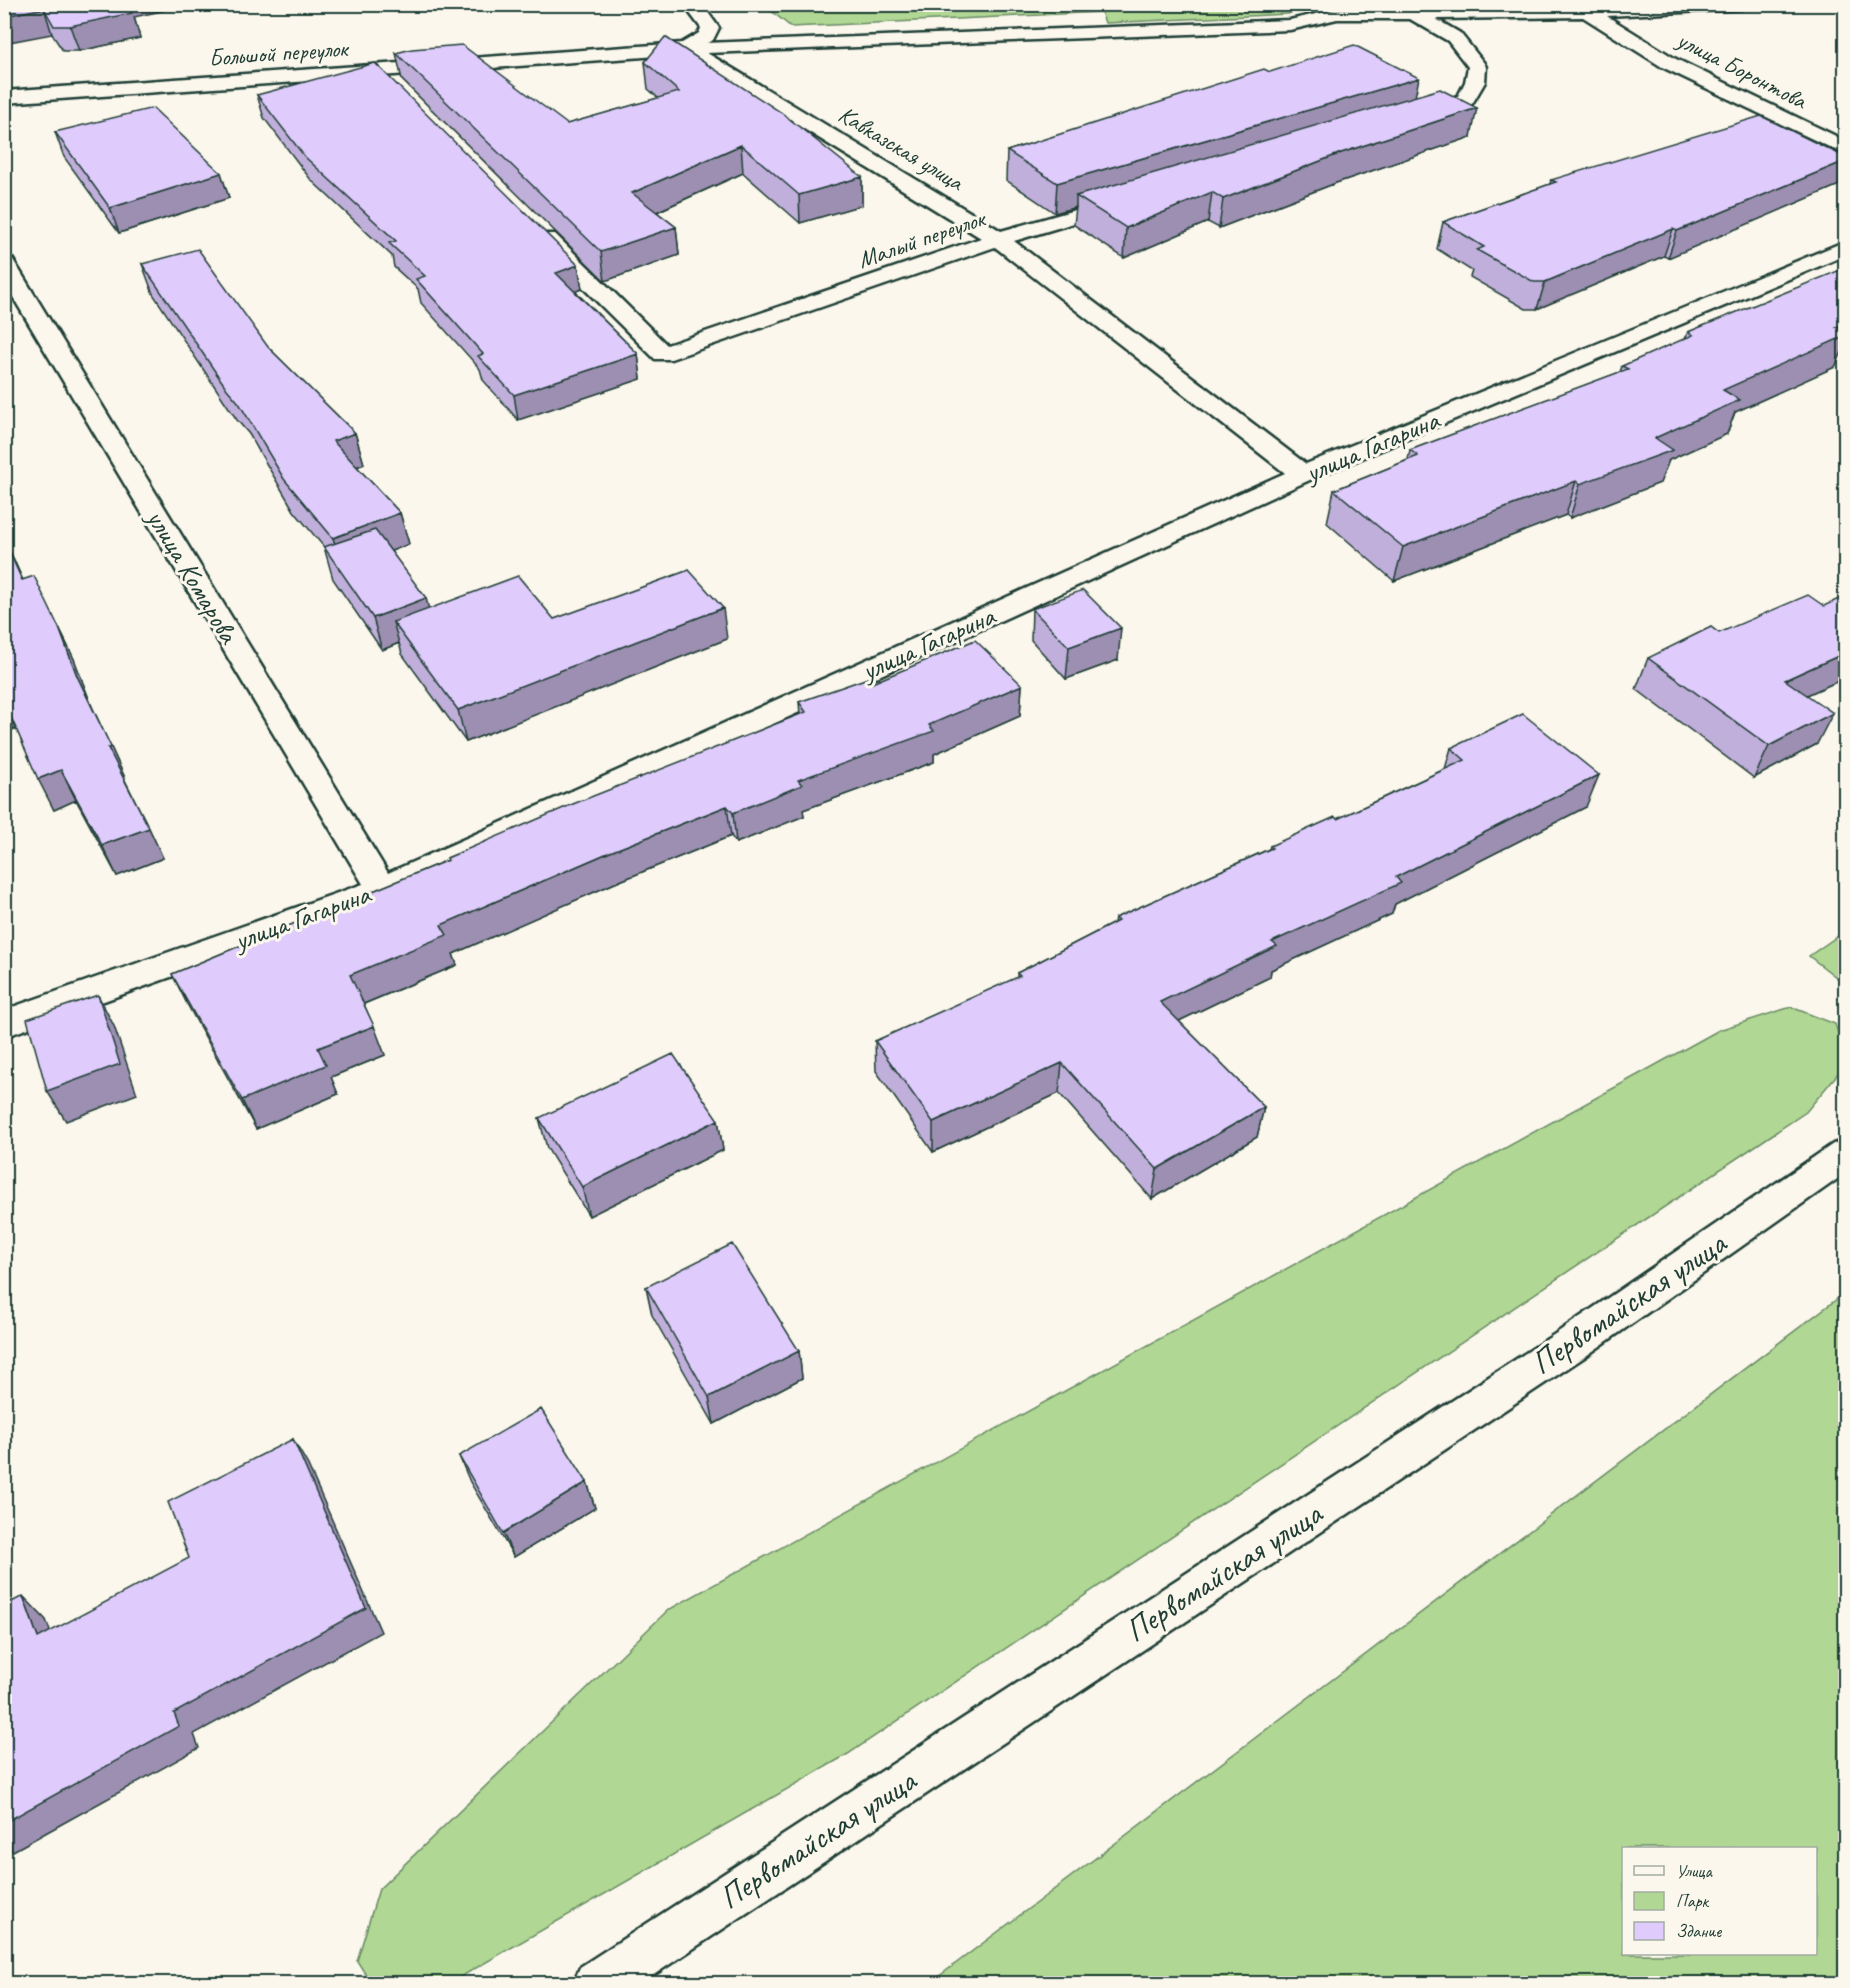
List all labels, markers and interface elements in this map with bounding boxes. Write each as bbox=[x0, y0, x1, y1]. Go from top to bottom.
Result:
street label: улица Боронтова bbox=[1671, 24, 1813, 116]
street label: Большой переулок bbox=[208, 33, 351, 73]
street label: Кавказская улица bbox=[833, 99, 970, 198]
street label: Малый переулок bbox=[854, 203, 990, 275]
street label: улица Гагарина bbox=[1298, 402, 1446, 491]
street label: улица Комарова bbox=[138, 501, 247, 651]
street label: улица Гагарина bbox=[854, 597, 1001, 689]
street label: улица Гагарина bbox=[228, 876, 376, 958]
street label: Первомайская улица bbox=[1522, 1221, 1735, 1384]
street label: Первомайская улица bbox=[1117, 1492, 1331, 1651]
street label: Первомайская улица bbox=[711, 1759, 925, 1918]
legend bbox=[1622, 1847, 1817, 1955]
text: Улица bbox=[1676, 1860, 1713, 1882]
text: Парк bbox=[1676, 1890, 1710, 1912]
text: Здание bbox=[1676, 1920, 1722, 1942]

